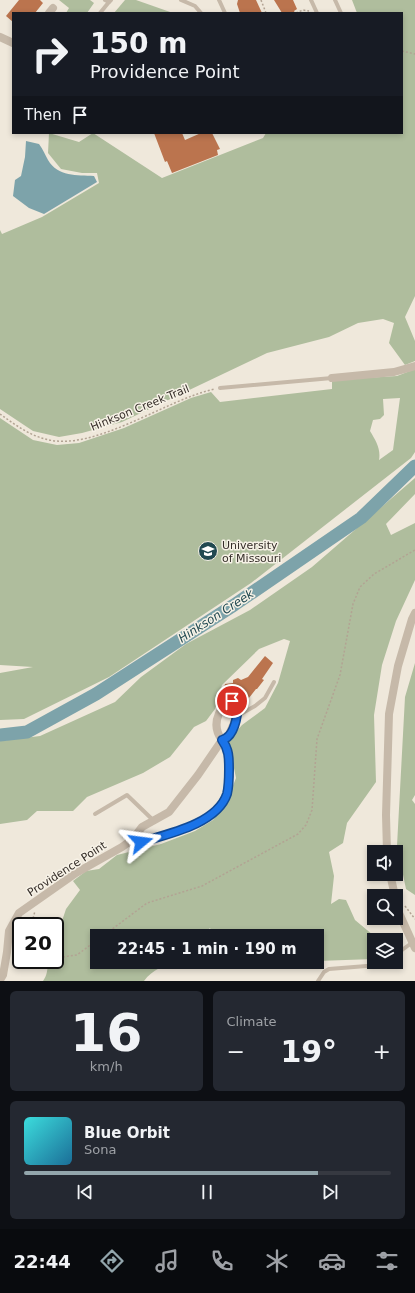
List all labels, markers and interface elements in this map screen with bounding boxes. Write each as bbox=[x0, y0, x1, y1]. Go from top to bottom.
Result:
text: 150 m bbox=[90, 27, 187, 60]
icon: right bbox=[24, 28, 76, 80]
text: Providence Point bbox=[90, 61, 240, 82]
icon: arrive bbox=[69, 104, 91, 126]
text: Then bbox=[24, 106, 61, 124]
street label: Hinkson Creek Trail bbox=[89, 382, 191, 434]
place label: University of Missouri bbox=[222, 539, 281, 565]
school or university icon: University of Missouri bbox=[197, 540, 219, 562]
water label: Hinkson Creek bbox=[176, 586, 257, 646]
pin bbox=[215, 684, 249, 718]
icon: arrive bbox=[221, 690, 243, 712]
position arrow bbox=[120, 821, 162, 863]
street label: Providence Point bbox=[25, 838, 109, 899]
map controls bbox=[367, 845, 403, 969]
button: sound bbox=[367, 845, 403, 881]
button: search bbox=[367, 889, 403, 925]
speed limit sign: 20 bbox=[12, 917, 64, 969]
button: layers bbox=[367, 933, 403, 969]
text: 22:45 · 1 min · 190 m bbox=[117, 940, 297, 958]
text: 16 bbox=[70, 1003, 142, 1063]
text: Climate bbox=[227, 1014, 277, 1029]
text: 19° bbox=[280, 1034, 337, 1069]
text: − bbox=[227, 1039, 245, 1064]
text: + bbox=[373, 1039, 391, 1064]
text: km/h bbox=[90, 1059, 123, 1074]
text: Blue Orbit bbox=[84, 1124, 170, 1142]
text: Sona bbox=[84, 1142, 116, 1157]
icon: previous bbox=[74, 1181, 96, 1203]
icon: pause bbox=[196, 1181, 218, 1203]
icon: next bbox=[319, 1181, 341, 1203]
icon: directions bbox=[98, 1247, 126, 1275]
icon: music bbox=[153, 1247, 181, 1275]
icon: phone bbox=[208, 1247, 236, 1275]
icon: climate bbox=[263, 1247, 291, 1275]
icon: car bbox=[318, 1247, 346, 1275]
icon: filters bbox=[373, 1247, 401, 1275]
text: 22:44 bbox=[14, 1251, 71, 1272]

